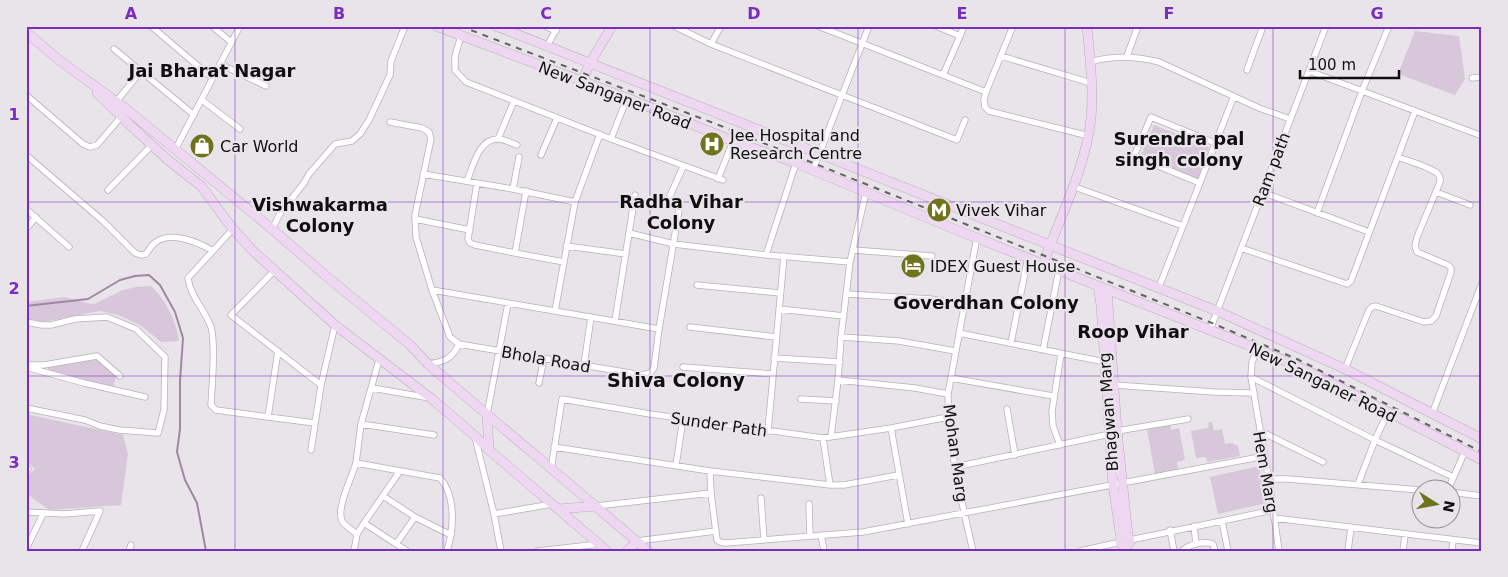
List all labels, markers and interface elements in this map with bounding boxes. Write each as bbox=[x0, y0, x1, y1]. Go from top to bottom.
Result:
text: A bbox=[125, 4, 138, 23]
text: B bbox=[333, 4, 345, 23]
text: C bbox=[540, 4, 552, 23]
text: D bbox=[747, 4, 761, 23]
text: E bbox=[957, 4, 967, 23]
text: F bbox=[1164, 4, 1174, 23]
text: G bbox=[1370, 4, 1384, 23]
scale bar bbox=[1300, 48, 1399, 80]
text: 100 m bbox=[1308, 56, 1356, 74]
street label: New Sanganer Road bbox=[536, 58, 694, 133]
district label: Jai Bharat Nagar bbox=[127, 60, 296, 81]
text: 1 bbox=[8, 105, 20, 124]
place label: Jee Hospital and Research Centre bbox=[729, 126, 862, 163]
district label: Surendra pal singh colony bbox=[1113, 128, 1245, 170]
street label: Ram path bbox=[1249, 130, 1294, 209]
hospital icon: Jee Hospital and Research Centre bbox=[699, 131, 725, 157]
shop icon: Car World bbox=[189, 133, 215, 159]
place label: Car World bbox=[220, 137, 299, 156]
district label: Radha Vihar Colony bbox=[619, 191, 743, 233]
district label: Vishwakarma Colony bbox=[252, 194, 388, 236]
metro station icon: Vivek Vihar bbox=[926, 197, 952, 223]
place label: Vivek Vihar bbox=[956, 201, 1047, 220]
hotel icon: IDEX Guest House bbox=[900, 253, 926, 279]
place label: IDEX Guest House bbox=[930, 257, 1075, 276]
text: 2 bbox=[8, 279, 20, 298]
district label: Goverdhan Colony bbox=[893, 292, 1079, 313]
district label: Roop Vihar bbox=[1077, 321, 1189, 342]
street label: New Sanganer Road bbox=[1246, 338, 1400, 426]
street label: Bhola Road bbox=[500, 342, 592, 377]
street label: Bhagwan Marg bbox=[1095, 352, 1122, 472]
district label: Shiva Colony bbox=[607, 369, 746, 391]
street label: Mohan Marg bbox=[939, 403, 972, 503]
street label: Sunder Path bbox=[669, 408, 768, 441]
street label: Hem Marg bbox=[1249, 430, 1282, 514]
text: 3 bbox=[8, 453, 20, 472]
north arrow bbox=[1410, 480, 1460, 530]
text: N bbox=[1440, 499, 1458, 514]

